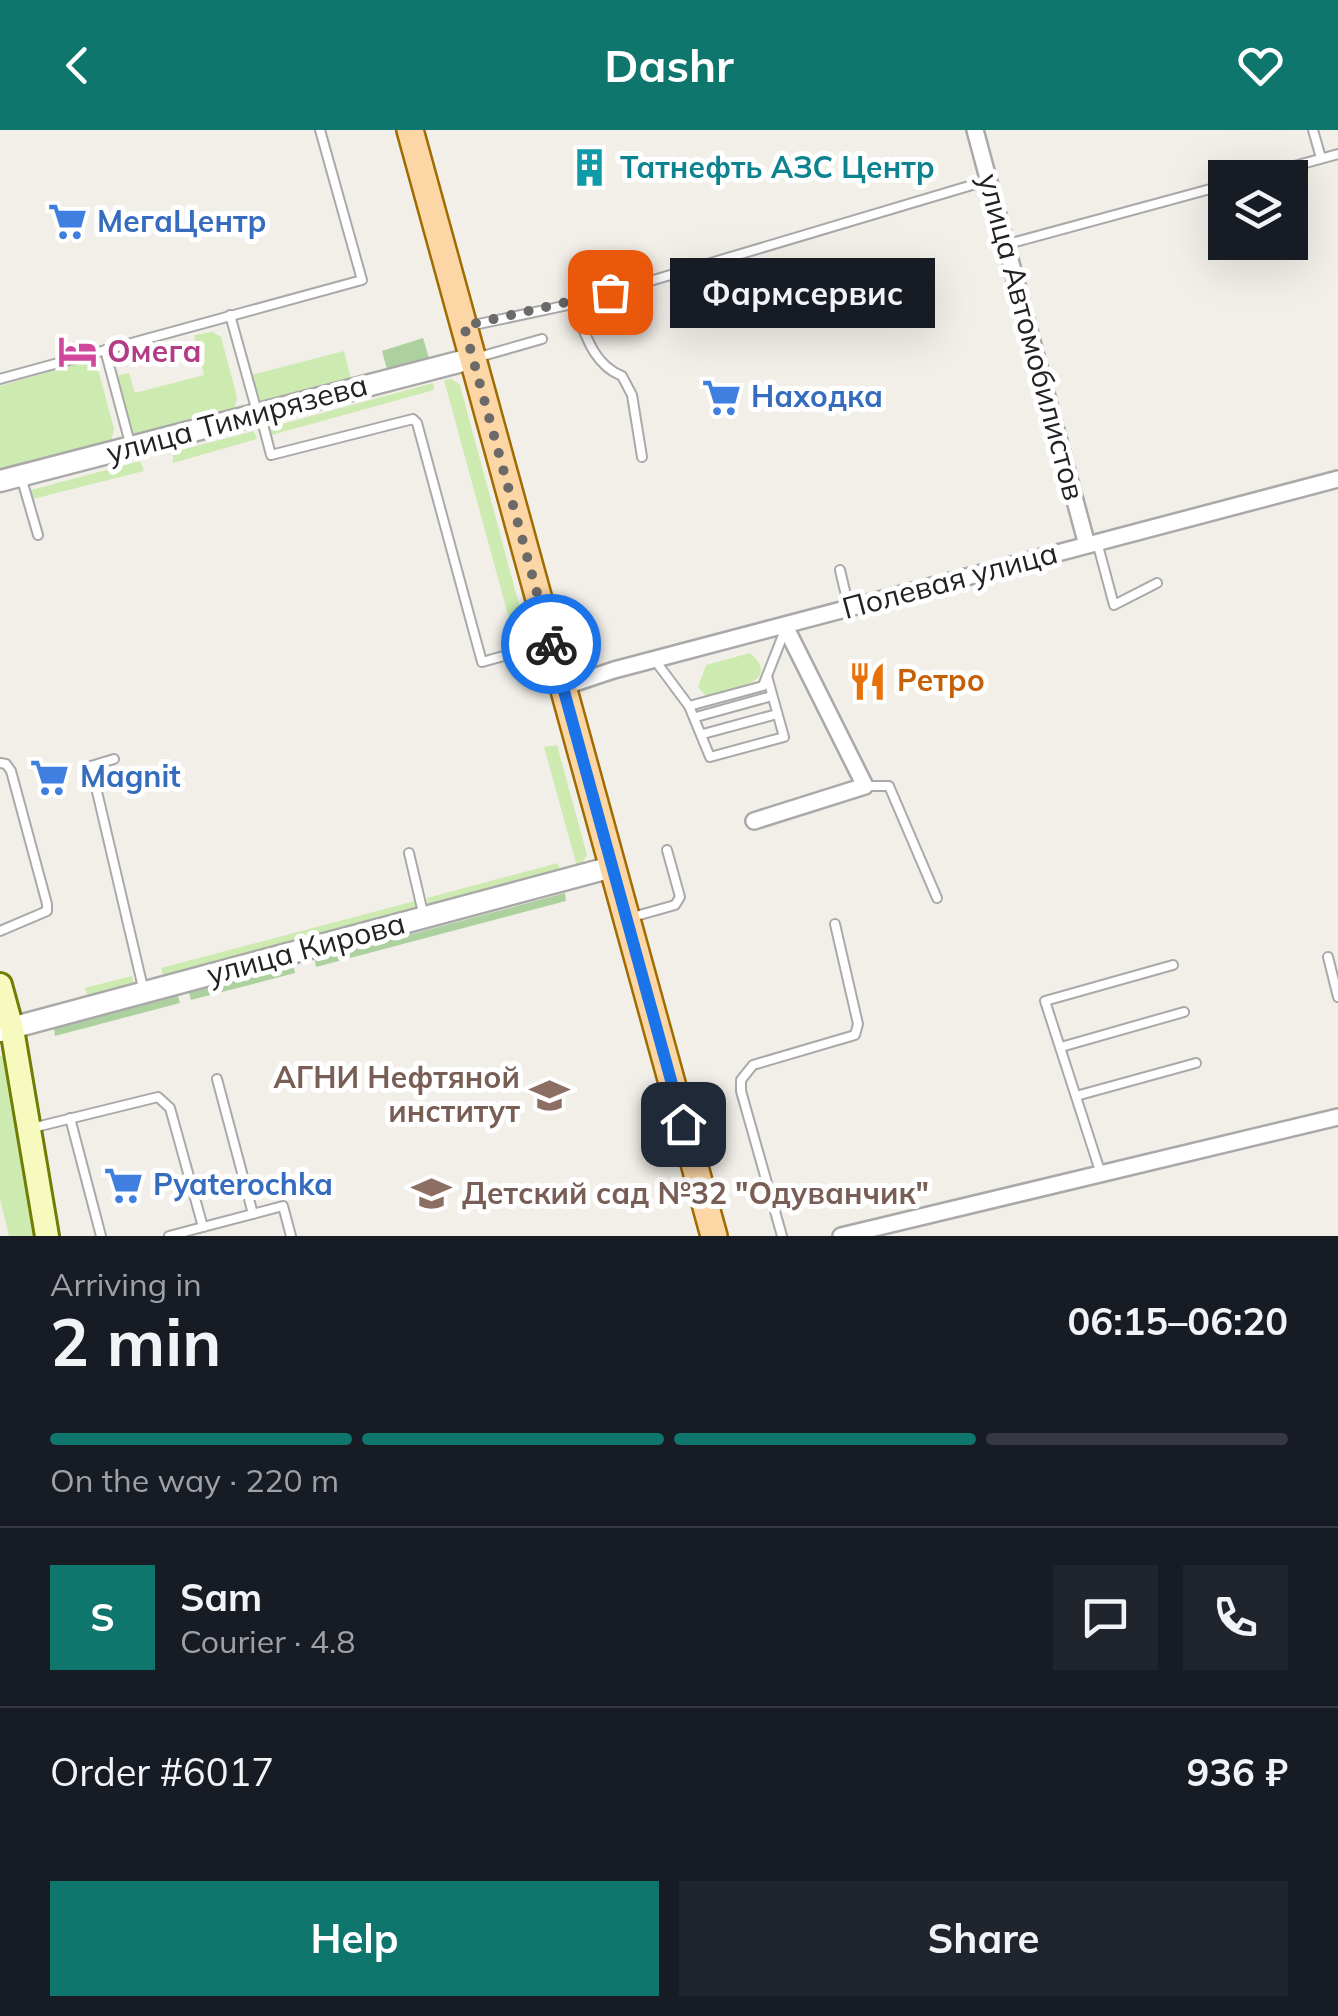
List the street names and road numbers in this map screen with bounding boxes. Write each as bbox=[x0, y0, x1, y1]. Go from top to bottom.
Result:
street label: улица Автомобилистов bbox=[970, 169, 1094, 504]
street label: улица Тимирязева bbox=[102, 365, 371, 471]
street label: Полевая улица bbox=[838, 533, 1061, 627]
street label: улица Кирова bbox=[202, 903, 409, 993]

